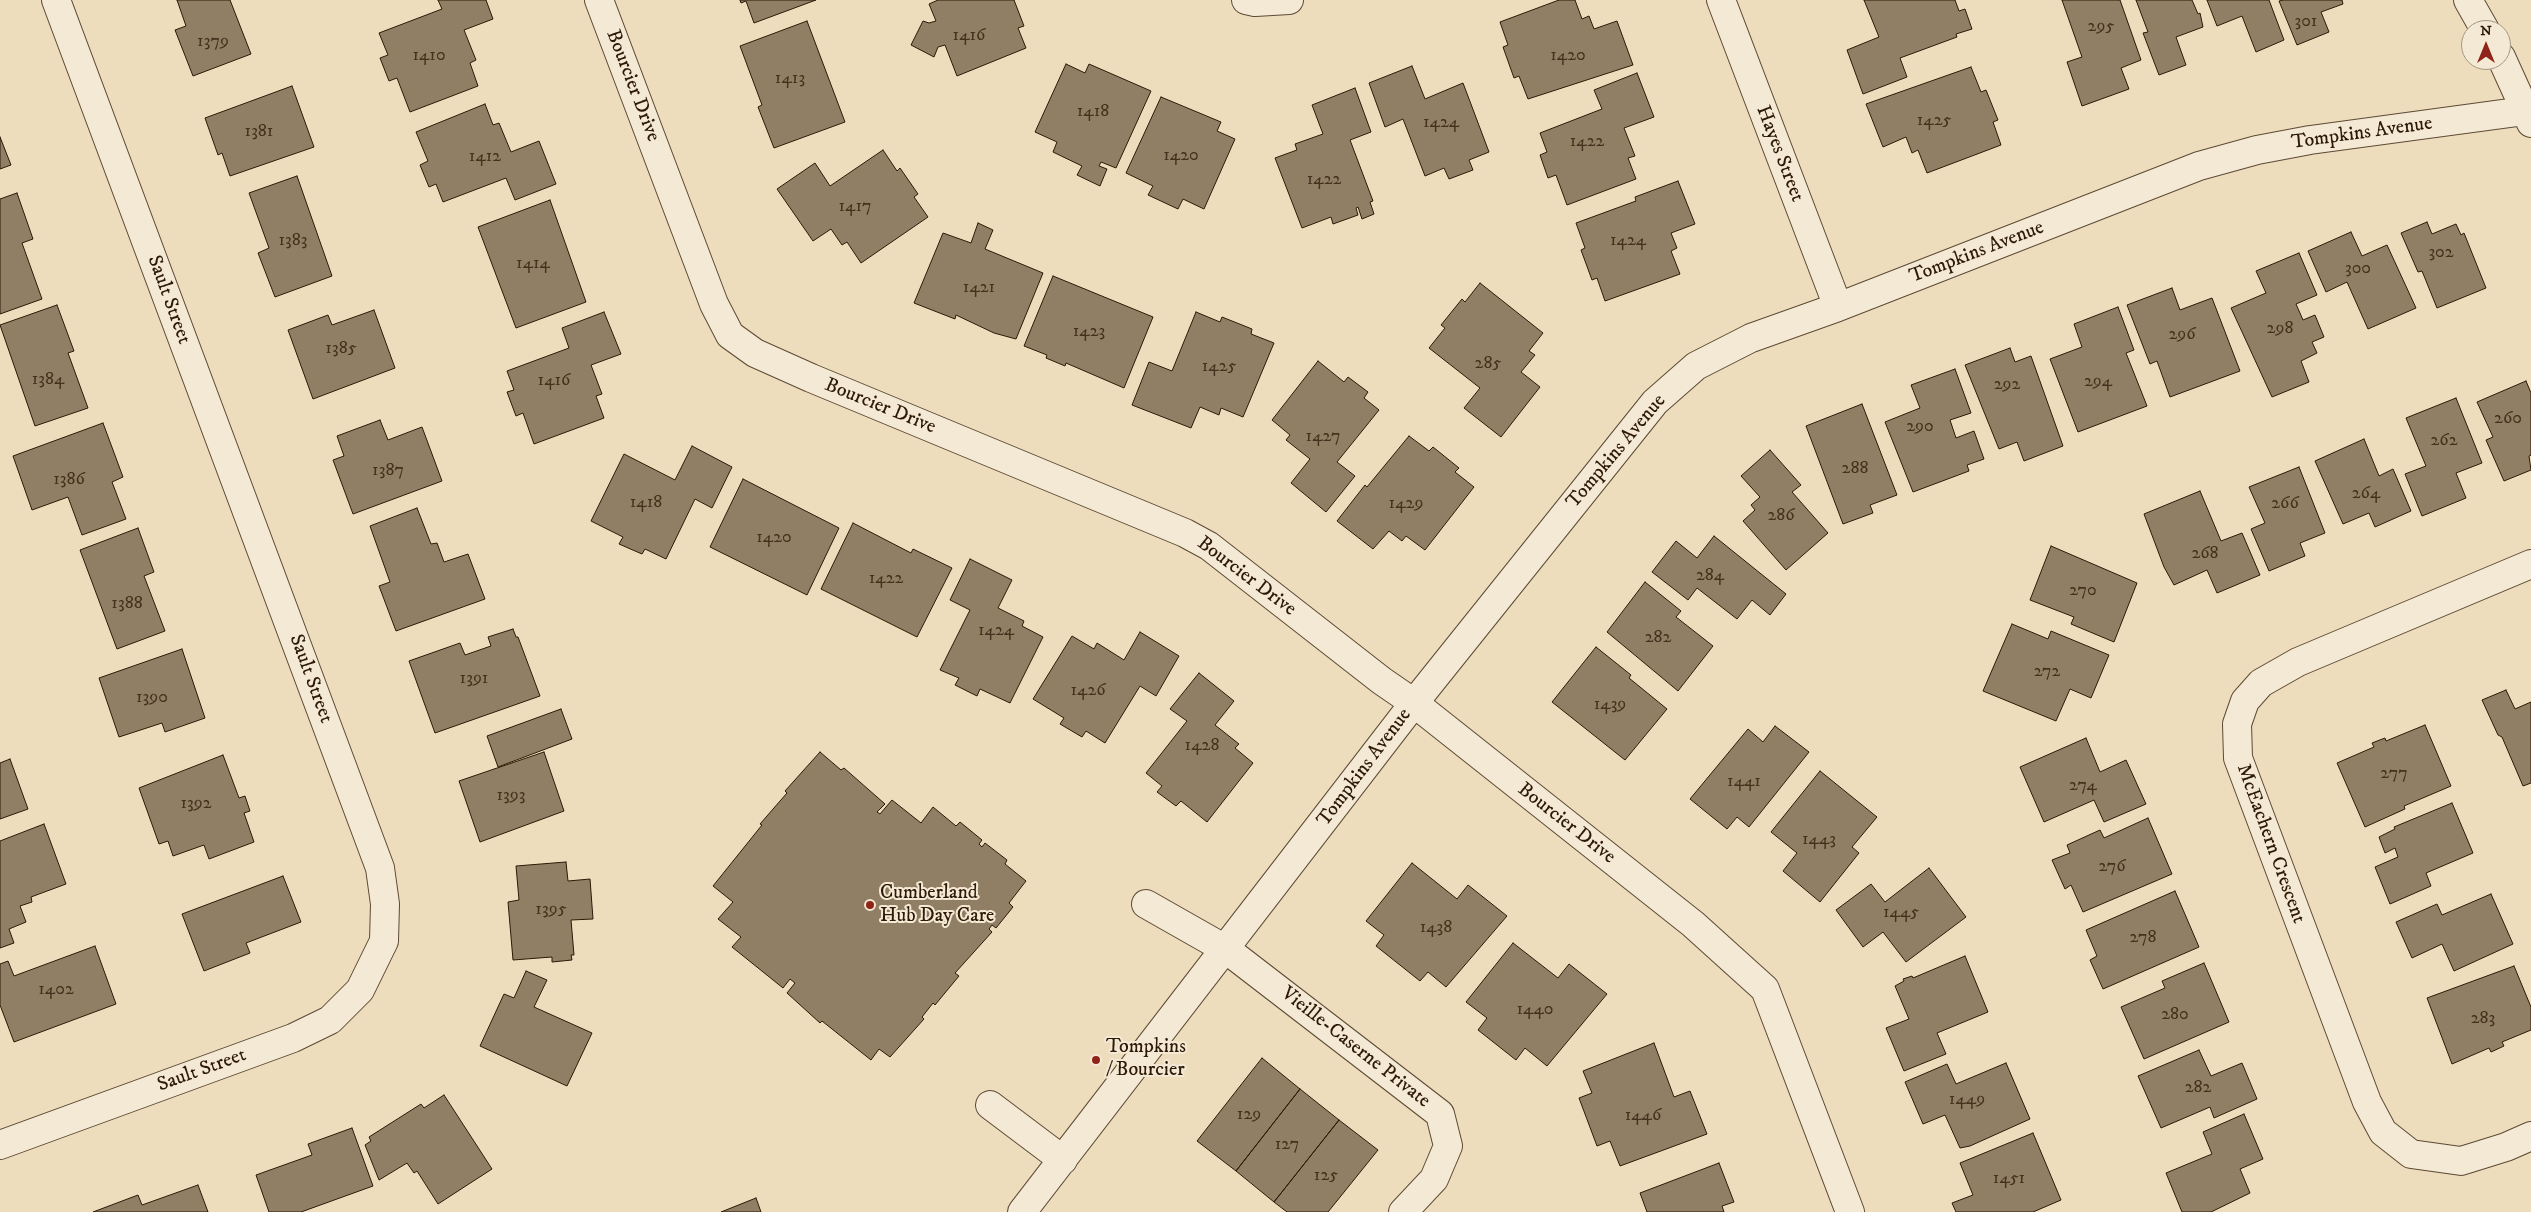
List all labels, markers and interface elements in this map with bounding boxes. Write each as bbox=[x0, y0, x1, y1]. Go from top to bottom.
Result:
house number: 301 bbox=[2295, 11, 2317, 33]
house number: 295 bbox=[2088, 16, 2114, 38]
north arrow bbox=[2461, 20, 2511, 70]
text: N bbox=[2480, 22, 2492, 40]
house number: 1416 bbox=[953, 25, 985, 47]
street label: Bourcier Drive bbox=[600, 27, 664, 145]
house number: 1379 bbox=[197, 31, 229, 53]
house number: 1410 bbox=[412, 45, 446, 67]
house number: 1420 bbox=[1550, 45, 1586, 67]
house number: 1413 bbox=[775, 68, 805, 90]
house number: 1418 bbox=[1077, 101, 1109, 123]
street label: Hayes Street bbox=[1750, 102, 1808, 206]
house number: 1425 bbox=[1917, 110, 1951, 132]
house number: 1424 bbox=[1423, 112, 1459, 134]
street label: Tompkins Avenue bbox=[2290, 112, 2434, 156]
house number: 1381 bbox=[245, 121, 273, 143]
house number: 1422 bbox=[1570, 131, 1604, 153]
house number: 1420 bbox=[1163, 145, 1199, 167]
house number: 1412 bbox=[469, 146, 501, 168]
house number: 1422 bbox=[1307, 169, 1341, 191]
house number: 1417 bbox=[838, 196, 872, 218]
street label: Tompkins Avenue bbox=[1906, 216, 2048, 290]
house number: 1383 bbox=[278, 230, 308, 252]
house number: 1424 bbox=[1610, 230, 1646, 252]
house number: 302 bbox=[2428, 242, 2454, 264]
street label: Sault Street bbox=[141, 252, 195, 348]
house number: 1414 bbox=[516, 253, 550, 275]
house number: 300 bbox=[2345, 258, 2371, 280]
house number: 1421 bbox=[963, 277, 995, 299]
house number: 298 bbox=[2267, 318, 2293, 340]
house number: 1423 bbox=[1073, 321, 1105, 343]
house number: 296 bbox=[2168, 324, 2196, 346]
house number: 1385 bbox=[325, 338, 357, 360]
house number: 285 bbox=[1475, 353, 1501, 375]
house number: 1425 bbox=[1202, 356, 1236, 378]
house number: 1384 bbox=[32, 369, 64, 391]
house number: 1416 bbox=[538, 370, 570, 392]
house number: 294 bbox=[2084, 371, 2112, 393]
street label: Bourcier Drive bbox=[821, 374, 939, 440]
house number: 292 bbox=[1994, 374, 2020, 396]
street label: Tompkins Avenue bbox=[1562, 390, 1672, 514]
house number: 260 bbox=[2494, 408, 2522, 430]
house number: 290 bbox=[1906, 416, 1934, 438]
house number: 1427 bbox=[1306, 426, 1340, 448]
house number: 262 bbox=[2430, 430, 2458, 452]
house number: 288 bbox=[1842, 458, 1868, 480]
house number: 1387 bbox=[372, 460, 404, 482]
house number: 1386 bbox=[53, 469, 85, 491]
house number: 264 bbox=[2352, 483, 2380, 505]
house number: 1418 bbox=[630, 492, 662, 514]
house number: 1429 bbox=[1389, 493, 1423, 515]
house number: 266 bbox=[2271, 493, 2299, 515]
house number: 286 bbox=[1767, 505, 1795, 527]
house number: 1420 bbox=[756, 527, 792, 549]
street label: Bourcier Drive bbox=[1192, 532, 1300, 622]
house number: 268 bbox=[2191, 543, 2219, 565]
house number: 284 bbox=[1696, 565, 1724, 587]
house number: 1422 bbox=[869, 568, 903, 590]
house number: 270 bbox=[2069, 580, 2097, 602]
house number: 1388 bbox=[111, 593, 143, 615]
house number: 1424 bbox=[978, 620, 1014, 642]
house number: 282 bbox=[1645, 627, 1671, 649]
street label: Sault Street bbox=[283, 631, 337, 727]
house number: 272 bbox=[2034, 661, 2060, 683]
house number: 1391 bbox=[460, 668, 488, 690]
house number: 1426 bbox=[1070, 680, 1106, 702]
house number: 1390 bbox=[136, 687, 168, 709]
house number: 1439 bbox=[1594, 694, 1626, 716]
street label: Tompkins Avenue bbox=[1313, 704, 1417, 832]
house number: 1428 bbox=[1185, 735, 1219, 757]
street label: McEachern Crescent bbox=[2230, 761, 2310, 927]
house number: 277 bbox=[2380, 763, 2408, 785]
house number: 1441 bbox=[1727, 771, 1761, 793]
house number: 274 bbox=[2069, 775, 2097, 797]
street label: Bourcier Drive bbox=[1512, 778, 1620, 870]
house number: 1393 bbox=[496, 785, 526, 807]
house number: 1392 bbox=[180, 793, 212, 815]
house number: 1443 bbox=[1802, 829, 1836, 851]
house number: 276 bbox=[2098, 856, 2126, 878]
place label: Cumberland Hub Day Care bbox=[880, 882, 994, 929]
house number: 1395 bbox=[535, 899, 567, 921]
marker: Cumberland Hub Day Care bbox=[864, 899, 876, 911]
house number: 1445 bbox=[1883, 902, 1919, 924]
house number: 1438 bbox=[1420, 917, 1452, 939]
house number: 278 bbox=[2130, 927, 2156, 949]
house number: 1402 bbox=[38, 979, 74, 1001]
street label: Vieille-Caserne Private bbox=[1276, 982, 1434, 1114]
house number: 1440 bbox=[1516, 999, 1554, 1021]
house number: 280 bbox=[2161, 1004, 2189, 1026]
house number: 283 bbox=[2471, 1008, 2495, 1030]
place label: Tompkins / Bourcier bbox=[1106, 1036, 1186, 1083]
street label: Sault Street bbox=[154, 1044, 250, 1098]
marker: Tompkins / Bourcier bbox=[1090, 1054, 1102, 1066]
house number: 282 bbox=[2185, 1077, 2211, 1099]
house number: 1449 bbox=[1949, 1089, 1985, 1111]
house number: 129 bbox=[1237, 1104, 1261, 1126]
house number: 1446 bbox=[1625, 1105, 1661, 1127]
house number: 127 bbox=[1275, 1134, 1299, 1156]
house number: 125 bbox=[1314, 1165, 1338, 1187]
house number: 1451 bbox=[1993, 1168, 2025, 1190]

